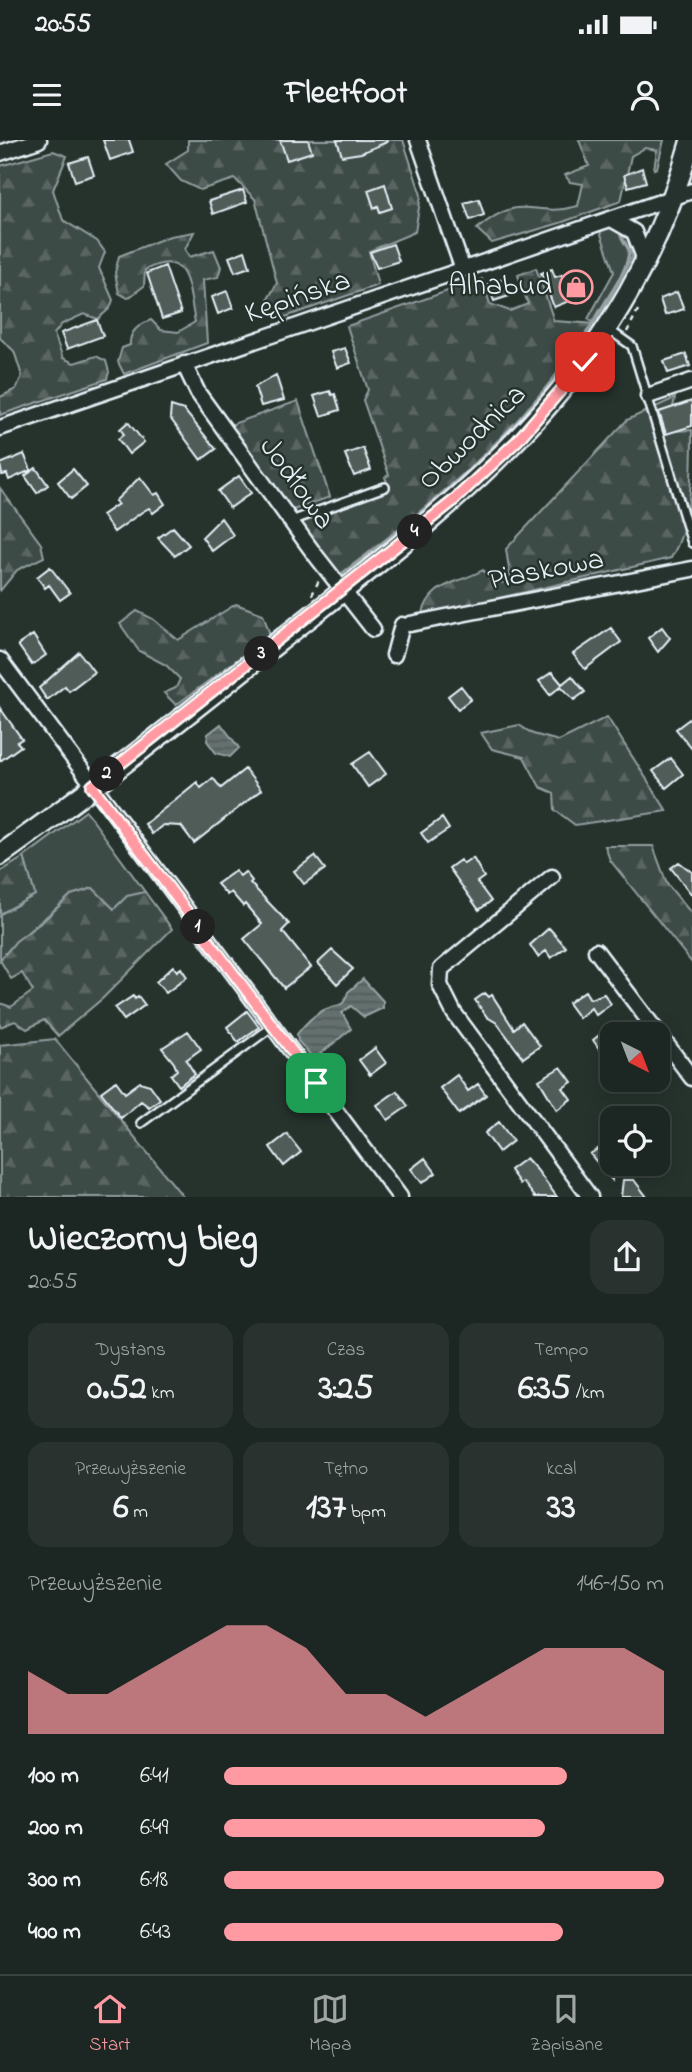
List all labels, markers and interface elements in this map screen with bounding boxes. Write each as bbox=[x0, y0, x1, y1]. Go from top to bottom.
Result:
text: 20:55 bbox=[35, 6, 91, 44]
text: Fleetfoot bbox=[285, 71, 407, 118]
icon: menu bbox=[28, 76, 66, 114]
icon: person bbox=[626, 76, 664, 114]
street label: Kępińska bbox=[239, 259, 357, 337]
place label: Alhabud bbox=[448, 265, 552, 309]
shop icon: Alhabud bbox=[557, 268, 595, 306]
pin bbox=[555, 332, 615, 392]
icon: check bbox=[566, 343, 604, 381]
street label: Obwodnica bbox=[408, 375, 538, 501]
street label: Jodłowa bbox=[247, 428, 345, 540]
pin: 4 bbox=[398, 514, 432, 550]
text: 4 bbox=[411, 518, 418, 545]
street label: Piaskowa bbox=[484, 538, 608, 604]
pin: 3 bbox=[244, 636, 280, 672]
text: 3 bbox=[258, 640, 265, 667]
pin: 2 bbox=[90, 756, 124, 792]
text: 2 bbox=[102, 760, 111, 787]
pin: 1 bbox=[180, 910, 216, 944]
text: 1 bbox=[194, 913, 201, 940]
north arrow bbox=[600, 1022, 670, 1092]
map controls bbox=[600, 1022, 670, 1176]
pin bbox=[286, 1053, 346, 1113]
icon: arrive bbox=[297, 1064, 335, 1102]
button: locate bbox=[600, 1106, 670, 1176]
text: Wieczorny bieg bbox=[28, 1212, 258, 1268]
button: share bbox=[590, 1220, 664, 1294]
text: 20:55 bbox=[28, 1266, 78, 1299]
text: Dystans bbox=[96, 1337, 166, 1364]
text: Czas bbox=[327, 1337, 365, 1364]
text: Tempo bbox=[534, 1337, 589, 1364]
text: 0.52 bbox=[87, 1364, 147, 1415]
text: 3:25 bbox=[319, 1364, 373, 1415]
text: 6:35 bbox=[518, 1364, 571, 1415]
text: km bbox=[147, 1380, 174, 1407]
text: /km bbox=[571, 1380, 605, 1407]
text: Przewyższenie bbox=[75, 1456, 186, 1483]
text: Tętno bbox=[324, 1456, 368, 1483]
text: kcal bbox=[546, 1456, 576, 1483]
text: 6 bbox=[113, 1483, 129, 1534]
text: 137 bbox=[306, 1483, 346, 1534]
text: 33 bbox=[547, 1483, 576, 1534]
text: m bbox=[129, 1499, 148, 1526]
text: bpm bbox=[346, 1499, 386, 1526]
text: Przewyższenie bbox=[28, 1568, 162, 1601]
text: 146–150 m bbox=[576, 1568, 664, 1601]
text: 100 m bbox=[28, 1760, 79, 1793]
text: 6:41 bbox=[140, 1760, 169, 1793]
text: 200 m bbox=[28, 1812, 83, 1845]
text: 6:49 bbox=[140, 1812, 168, 1845]
text: 300 m bbox=[28, 1864, 81, 1897]
text: 6:18 bbox=[140, 1864, 168, 1897]
text: 400 m bbox=[28, 1916, 81, 1949]
text: 6:43 bbox=[140, 1916, 171, 1949]
tab: Start bbox=[89, 1990, 130, 2059]
tab: Mapa bbox=[309, 1990, 351, 2059]
tab: Zapisane bbox=[530, 1990, 603, 2059]

